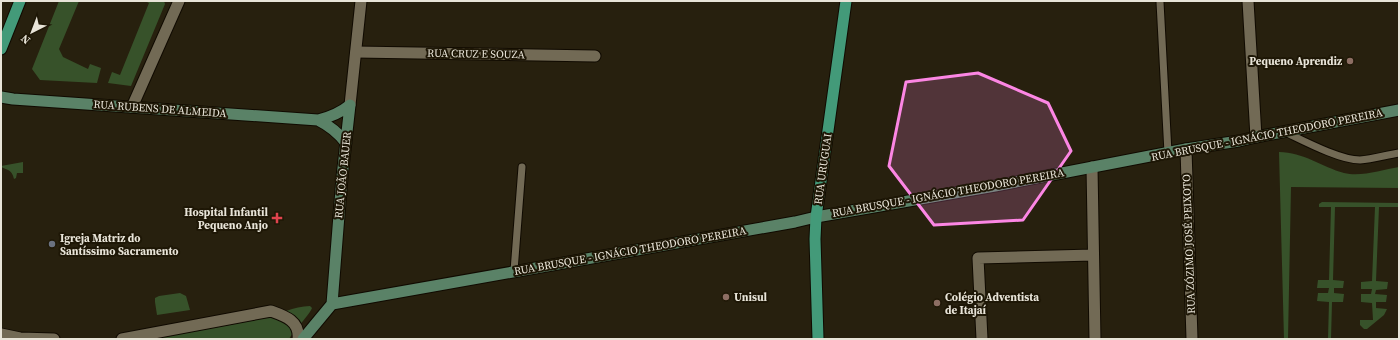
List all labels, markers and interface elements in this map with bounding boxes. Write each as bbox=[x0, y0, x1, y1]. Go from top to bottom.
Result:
north arrow bbox=[12, 12, 52, 52]
text: N bbox=[18, 31, 34, 47]
street label: RUA CRUZ E SOUZA bbox=[427, 46, 526, 62]
place label: Pequeno Aprendiz bbox=[1249, 54, 1342, 69]
marker: Pequeno Aprendiz bbox=[1345, 56, 1355, 66]
street label: RUA RUBENS DE ALMEIDA bbox=[93, 97, 228, 121]
street label: RUA BRUSQUE - IGNÁCIO THEODORO PEREIRA bbox=[1150, 105, 1385, 165]
street label: RUA JOÃO BAUER bbox=[331, 131, 355, 219]
street label: RUA URUGUAI bbox=[811, 132, 835, 206]
street label: RUA BRUSQUE - IGNÁCIO THEODORO PEREIRA bbox=[831, 165, 1066, 221]
street label: RUA ZÓZIMO JOSÉ PEIXOTO bbox=[1179, 174, 1199, 314]
place label: Hospital Infantil Pequeno Anjo bbox=[184, 205, 268, 233]
marker: Hospital Infantil Pequeno Anjo bbox=[271, 212, 283, 224]
street label: RUA BRUSQUE - IGNÁCIO THEODORO PEREIRA bbox=[513, 223, 748, 279]
place label: Igreja Matriz do Santíssimo Sacramento bbox=[60, 231, 179, 259]
marker: Igreja Matriz do Santíssimo Sacramento bbox=[47, 239, 57, 249]
place label: Unisul bbox=[734, 290, 768, 305]
place label: Colégio Adventista de Itajaí bbox=[945, 290, 1039, 318]
marker: Unisul bbox=[721, 292, 731, 302]
marker: Colégio Adventista de Itajaí bbox=[932, 298, 942, 308]

